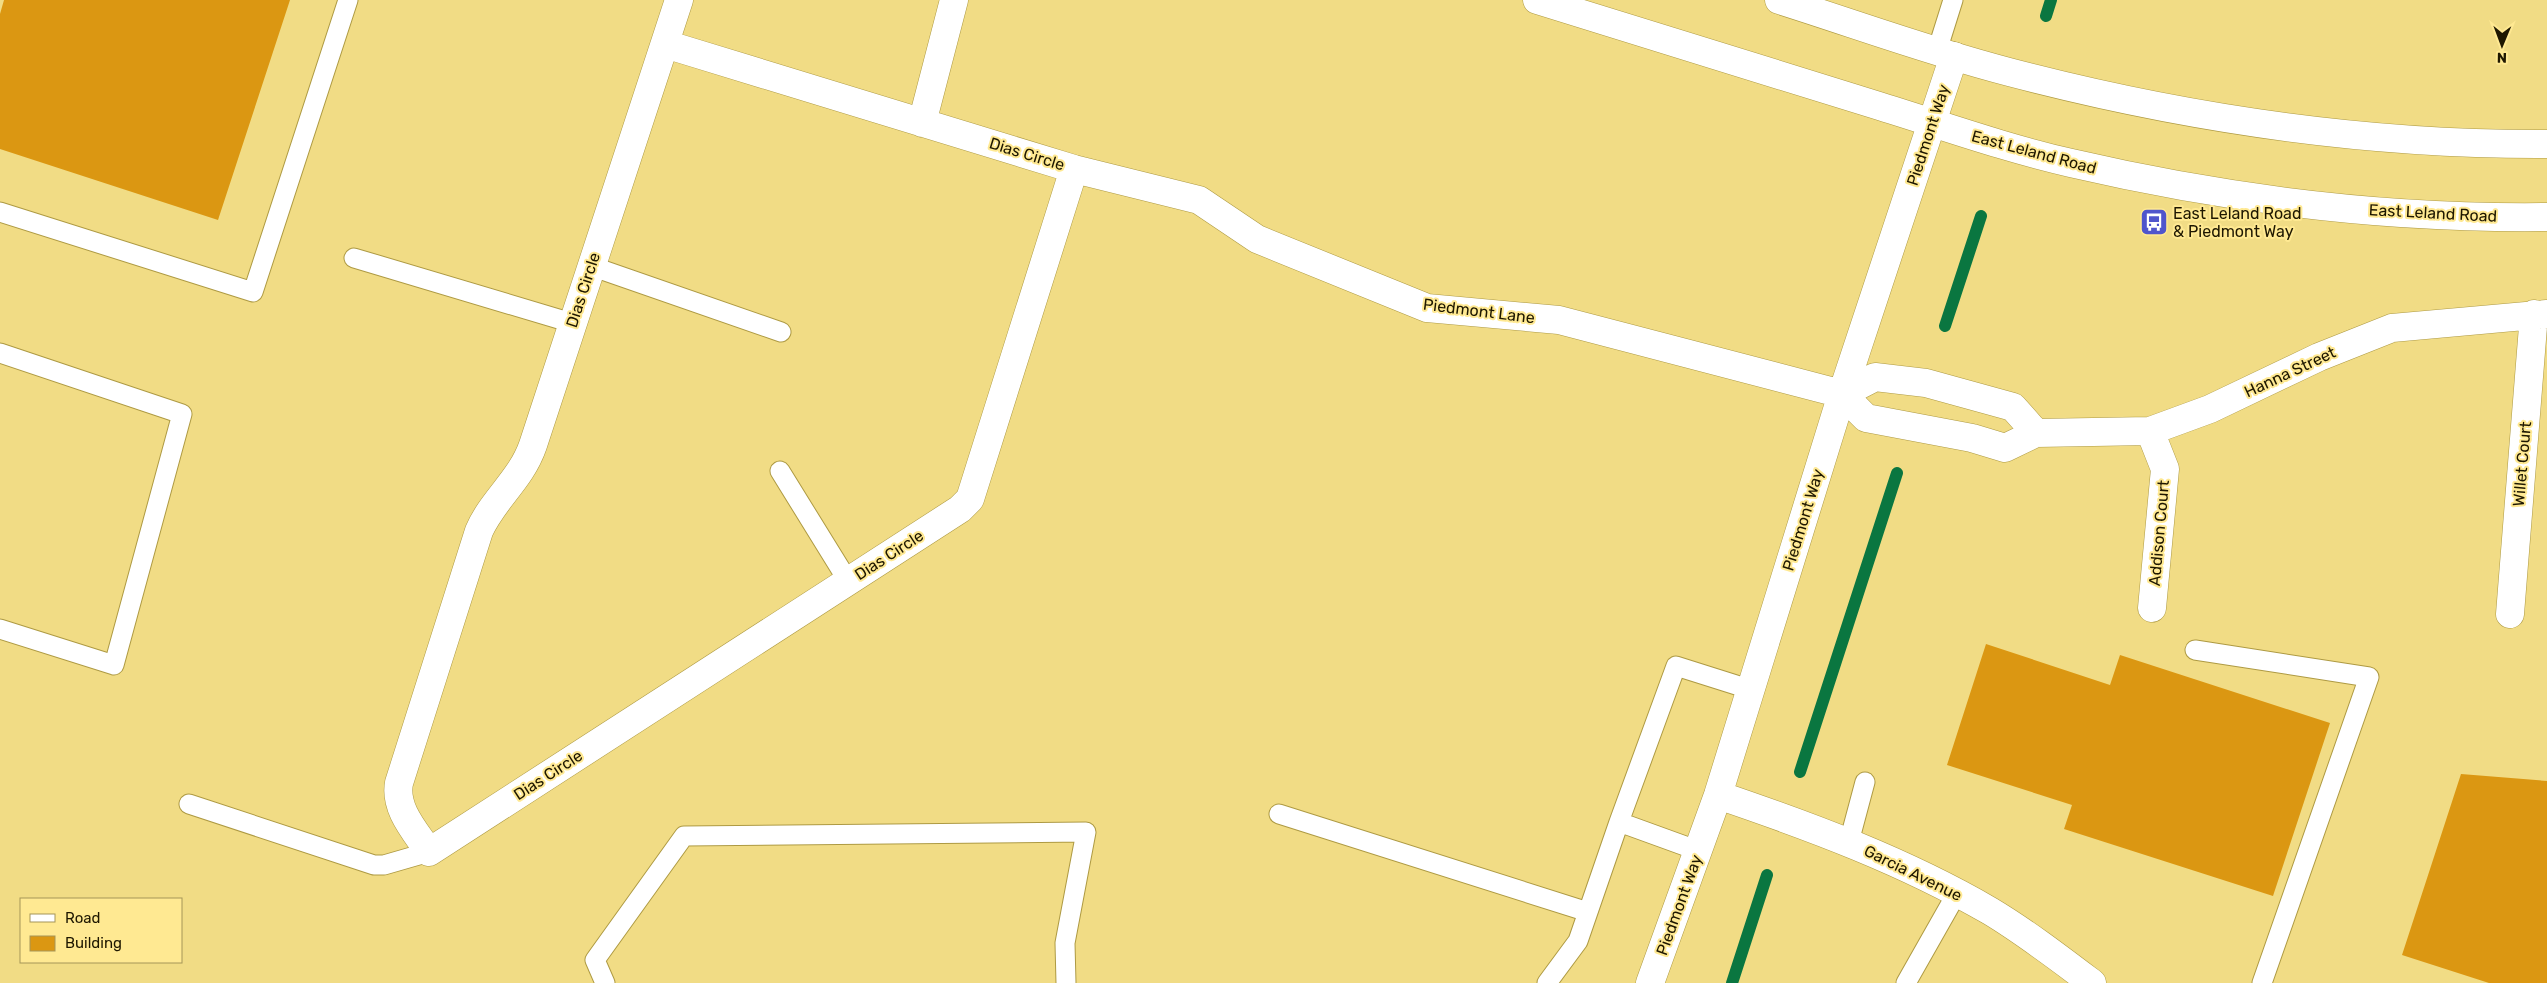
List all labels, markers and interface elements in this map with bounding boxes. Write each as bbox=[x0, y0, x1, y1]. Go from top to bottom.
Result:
north arrow bbox=[2477, 20, 2527, 70]
text: N bbox=[2497, 49, 2507, 66]
street label: Piedmont Way bbox=[1903, 82, 1953, 188]
street label: East Leland Road bbox=[1970, 126, 2098, 178]
street label: Dias Circle bbox=[987, 134, 1067, 174]
street label: East Leland Road bbox=[2368, 200, 2498, 226]
place label: East Leland Road & Piedmont Way bbox=[2173, 204, 2301, 241]
bus stop icon: East Leland Road & Piedmont Way bbox=[2139, 207, 2169, 237]
street label: Dias Circle bbox=[562, 250, 604, 330]
street label: Piedmont Lane bbox=[1422, 295, 1536, 327]
street label: Hanna Street bbox=[2241, 343, 2339, 401]
street label: Willet Court bbox=[2509, 421, 2535, 507]
street label: Piedmont Way bbox=[1778, 467, 1828, 573]
street label: Addison Court bbox=[2145, 479, 2173, 587]
street label: Dias Circle bbox=[851, 526, 927, 584]
street label: Dias Circle bbox=[510, 746, 586, 804]
street label: Garcia Avenue bbox=[1861, 841, 1965, 905]
street label: Piedmont Way bbox=[1652, 852, 1706, 958]
legend bbox=[20, 898, 182, 963]
text: Road bbox=[65, 909, 101, 927]
text: Building bbox=[65, 934, 122, 952]

